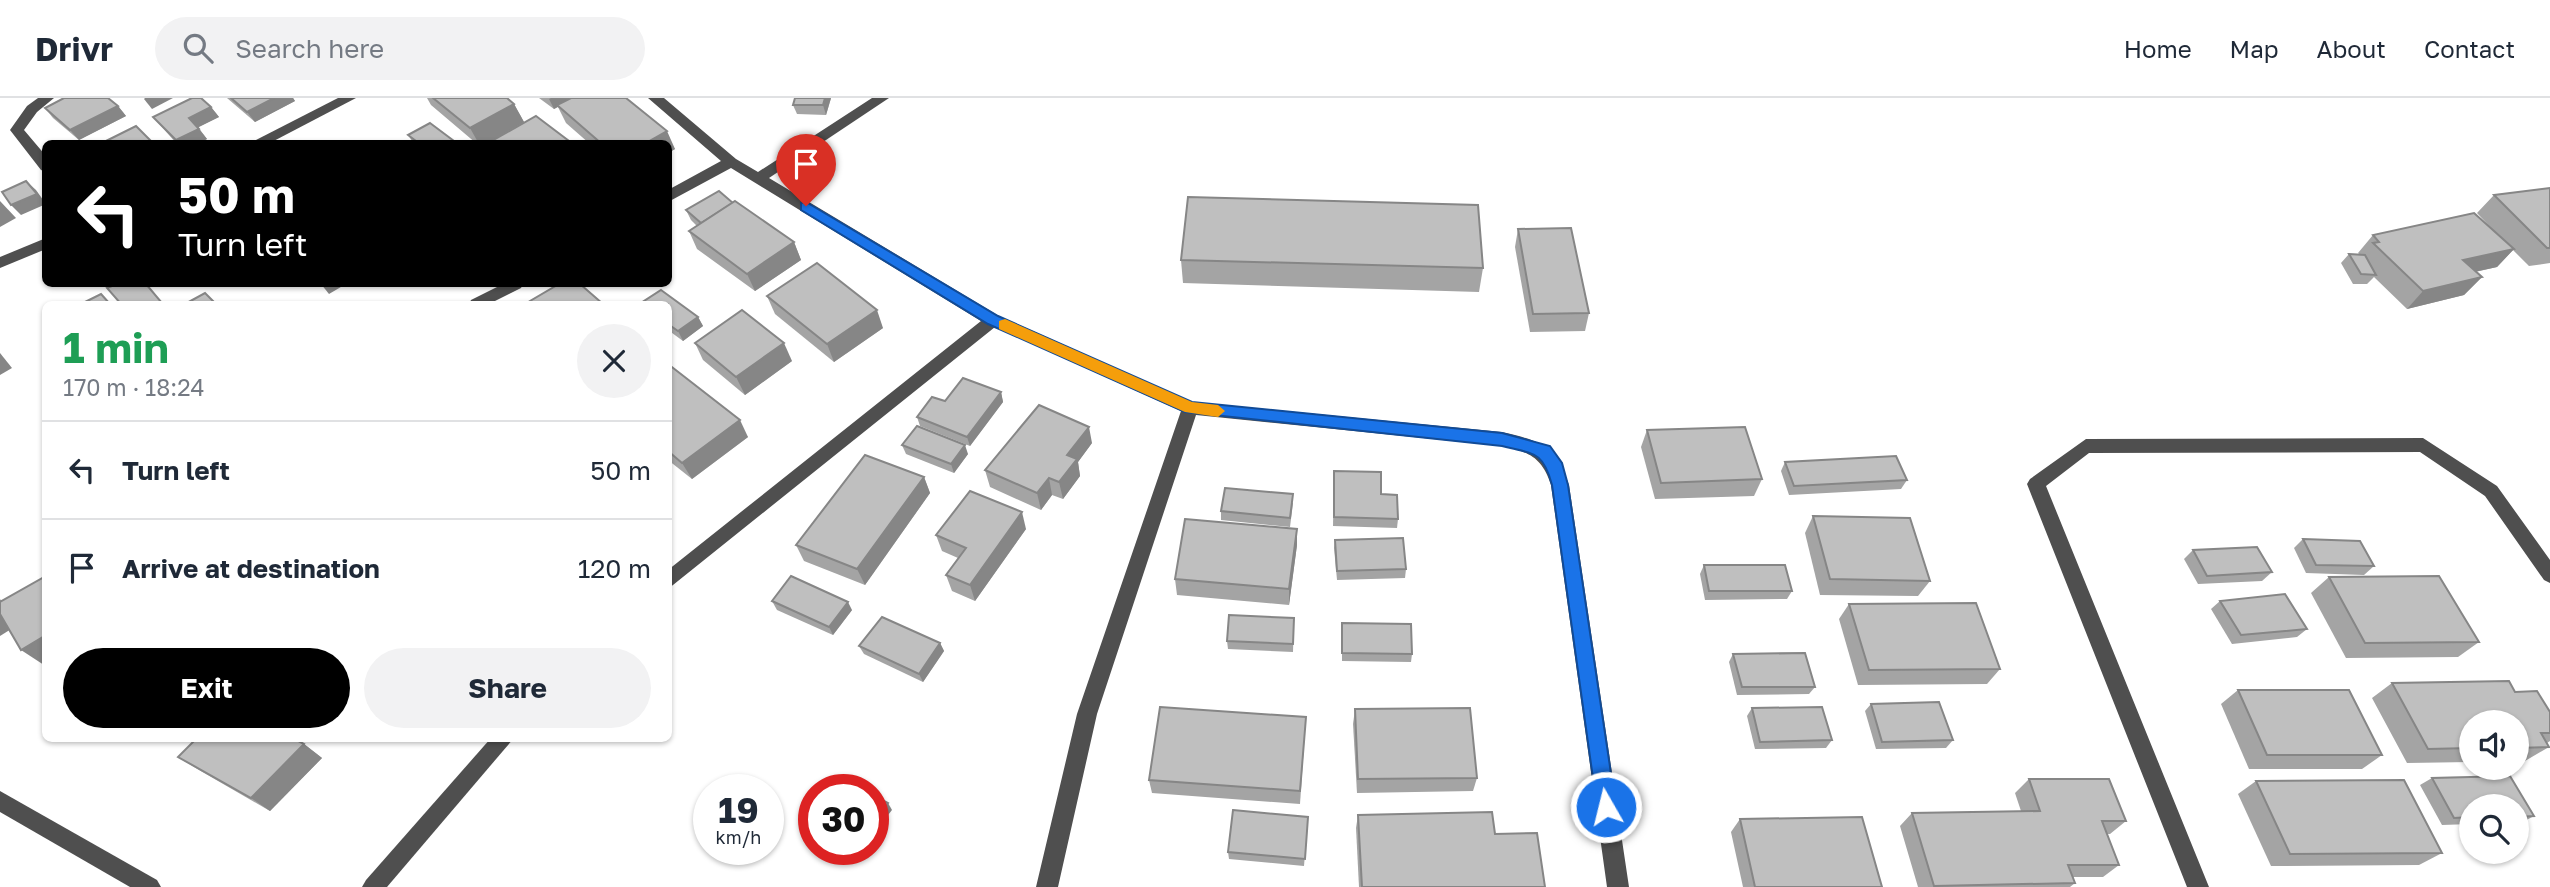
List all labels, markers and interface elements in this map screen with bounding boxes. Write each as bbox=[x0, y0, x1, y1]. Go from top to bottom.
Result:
search box bbox=[155, 17, 645, 80]
text: Drivr bbox=[35, 29, 113, 68]
icon: search bbox=[179, 29, 217, 67]
text: Search here bbox=[235, 33, 384, 64]
text: Home bbox=[2124, 34, 2192, 63]
text: Map bbox=[2230, 34, 2279, 63]
text: About bbox=[2317, 34, 2386, 63]
text: Contact bbox=[2424, 34, 2515, 63]
pin bbox=[776, 134, 836, 206]
icon: arrive bbox=[787, 145, 825, 183]
text: 50 m bbox=[178, 165, 295, 224]
icon: left bbox=[63, 168, 154, 259]
text: Turn left bbox=[178, 225, 307, 263]
text: 1 min bbox=[63, 322, 169, 372]
button: close bbox=[577, 324, 651, 398]
text: 170 m · 18:24 bbox=[63, 373, 205, 401]
icon: left bbox=[63, 451, 101, 489]
text: Turn left bbox=[122, 455, 230, 486]
text: 50 m bbox=[590, 455, 651, 486]
icon: arrive bbox=[63, 549, 101, 587]
text: Arrive at destination bbox=[122, 553, 380, 584]
text: 120 m bbox=[578, 553, 651, 584]
button: Exit bbox=[63, 648, 350, 728]
button: Share bbox=[364, 648, 651, 728]
map controls bbox=[2459, 710, 2529, 864]
button: sound bbox=[2459, 710, 2529, 780]
position arrow bbox=[1569, 770, 1643, 844]
speed limit sign: 30 bbox=[798, 774, 889, 865]
text: 19 bbox=[718, 789, 759, 831]
button: search bbox=[2459, 794, 2529, 864]
text: km/h bbox=[716, 826, 761, 848]

